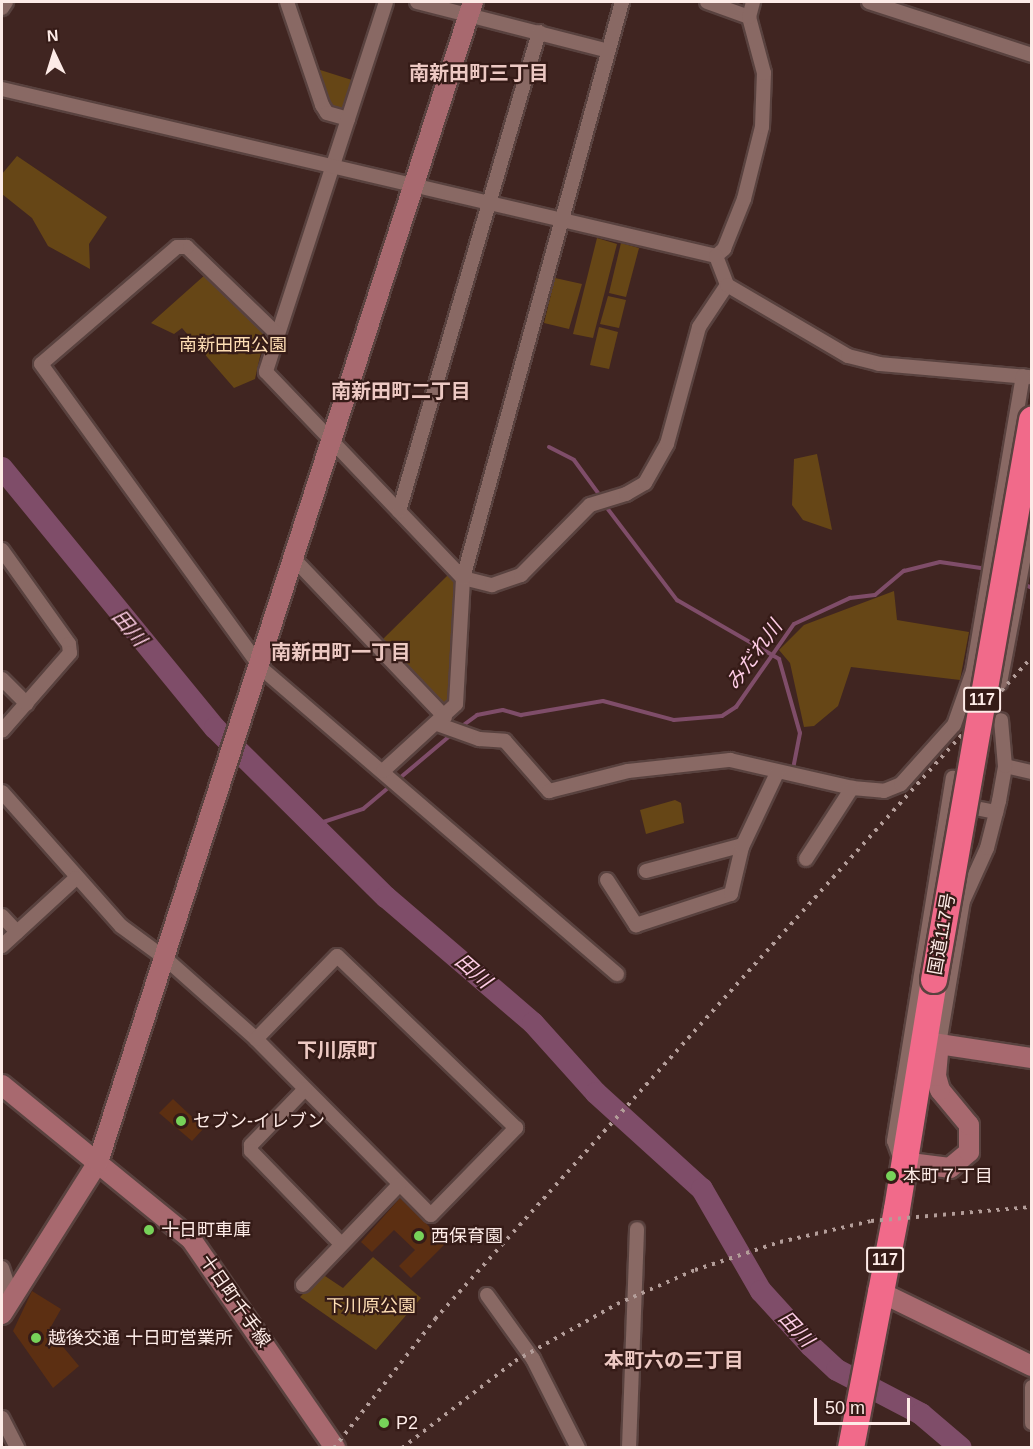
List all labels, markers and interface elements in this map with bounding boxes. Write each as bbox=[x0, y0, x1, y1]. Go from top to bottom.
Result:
north arrow bbox=[24, 24, 84, 84]
text: N bbox=[46, 27, 59, 44]
district label: 南新田町三丁目 bbox=[409, 61, 549, 85]
park label: 南新田西公園 bbox=[179, 334, 287, 356]
district label: 南新田町二丁目 bbox=[331, 379, 471, 403]
water label: 田川 bbox=[107, 605, 151, 651]
water label: みだれ川 bbox=[721, 616, 787, 694]
district label: 南新田町一丁目 bbox=[271, 640, 411, 664]
road number: 117 bbox=[962, 687, 1002, 713]
street label: 国道117号 bbox=[924, 891, 960, 977]
water label: 田川 bbox=[450, 949, 496, 993]
district label: 下川原町 bbox=[297, 1038, 377, 1062]
place label: セブン-イレブン bbox=[193, 1110, 325, 1132]
marker: セブン-イレブン bbox=[174, 1114, 188, 1128]
place label: 本町７丁目 bbox=[903, 1165, 993, 1187]
marker: 本町７丁目 bbox=[884, 1169, 898, 1183]
place label: 十日町車庫 bbox=[161, 1219, 251, 1241]
marker: 十日町車庫 bbox=[142, 1223, 156, 1237]
place label: 西保育園 bbox=[431, 1225, 503, 1247]
marker: 西保育園 bbox=[412, 1229, 426, 1243]
road number: 117 bbox=[866, 1247, 904, 1273]
street label: 十日町千手線 bbox=[195, 1251, 275, 1351]
park label: 下川原公園 bbox=[326, 1295, 416, 1317]
water label: 田川 bbox=[774, 1306, 818, 1352]
place label: 越後交通 十日町営業所 bbox=[48, 1327, 233, 1349]
marker: 越後交通 十日町営業所 bbox=[29, 1331, 43, 1345]
district label: 本町六の三丁目 bbox=[604, 1348, 744, 1372]
scale bar bbox=[817, 1386, 913, 1424]
text: 50 m bbox=[825, 1398, 865, 1418]
place label: P2 bbox=[396, 1412, 418, 1434]
marker: P2 bbox=[377, 1416, 391, 1430]

